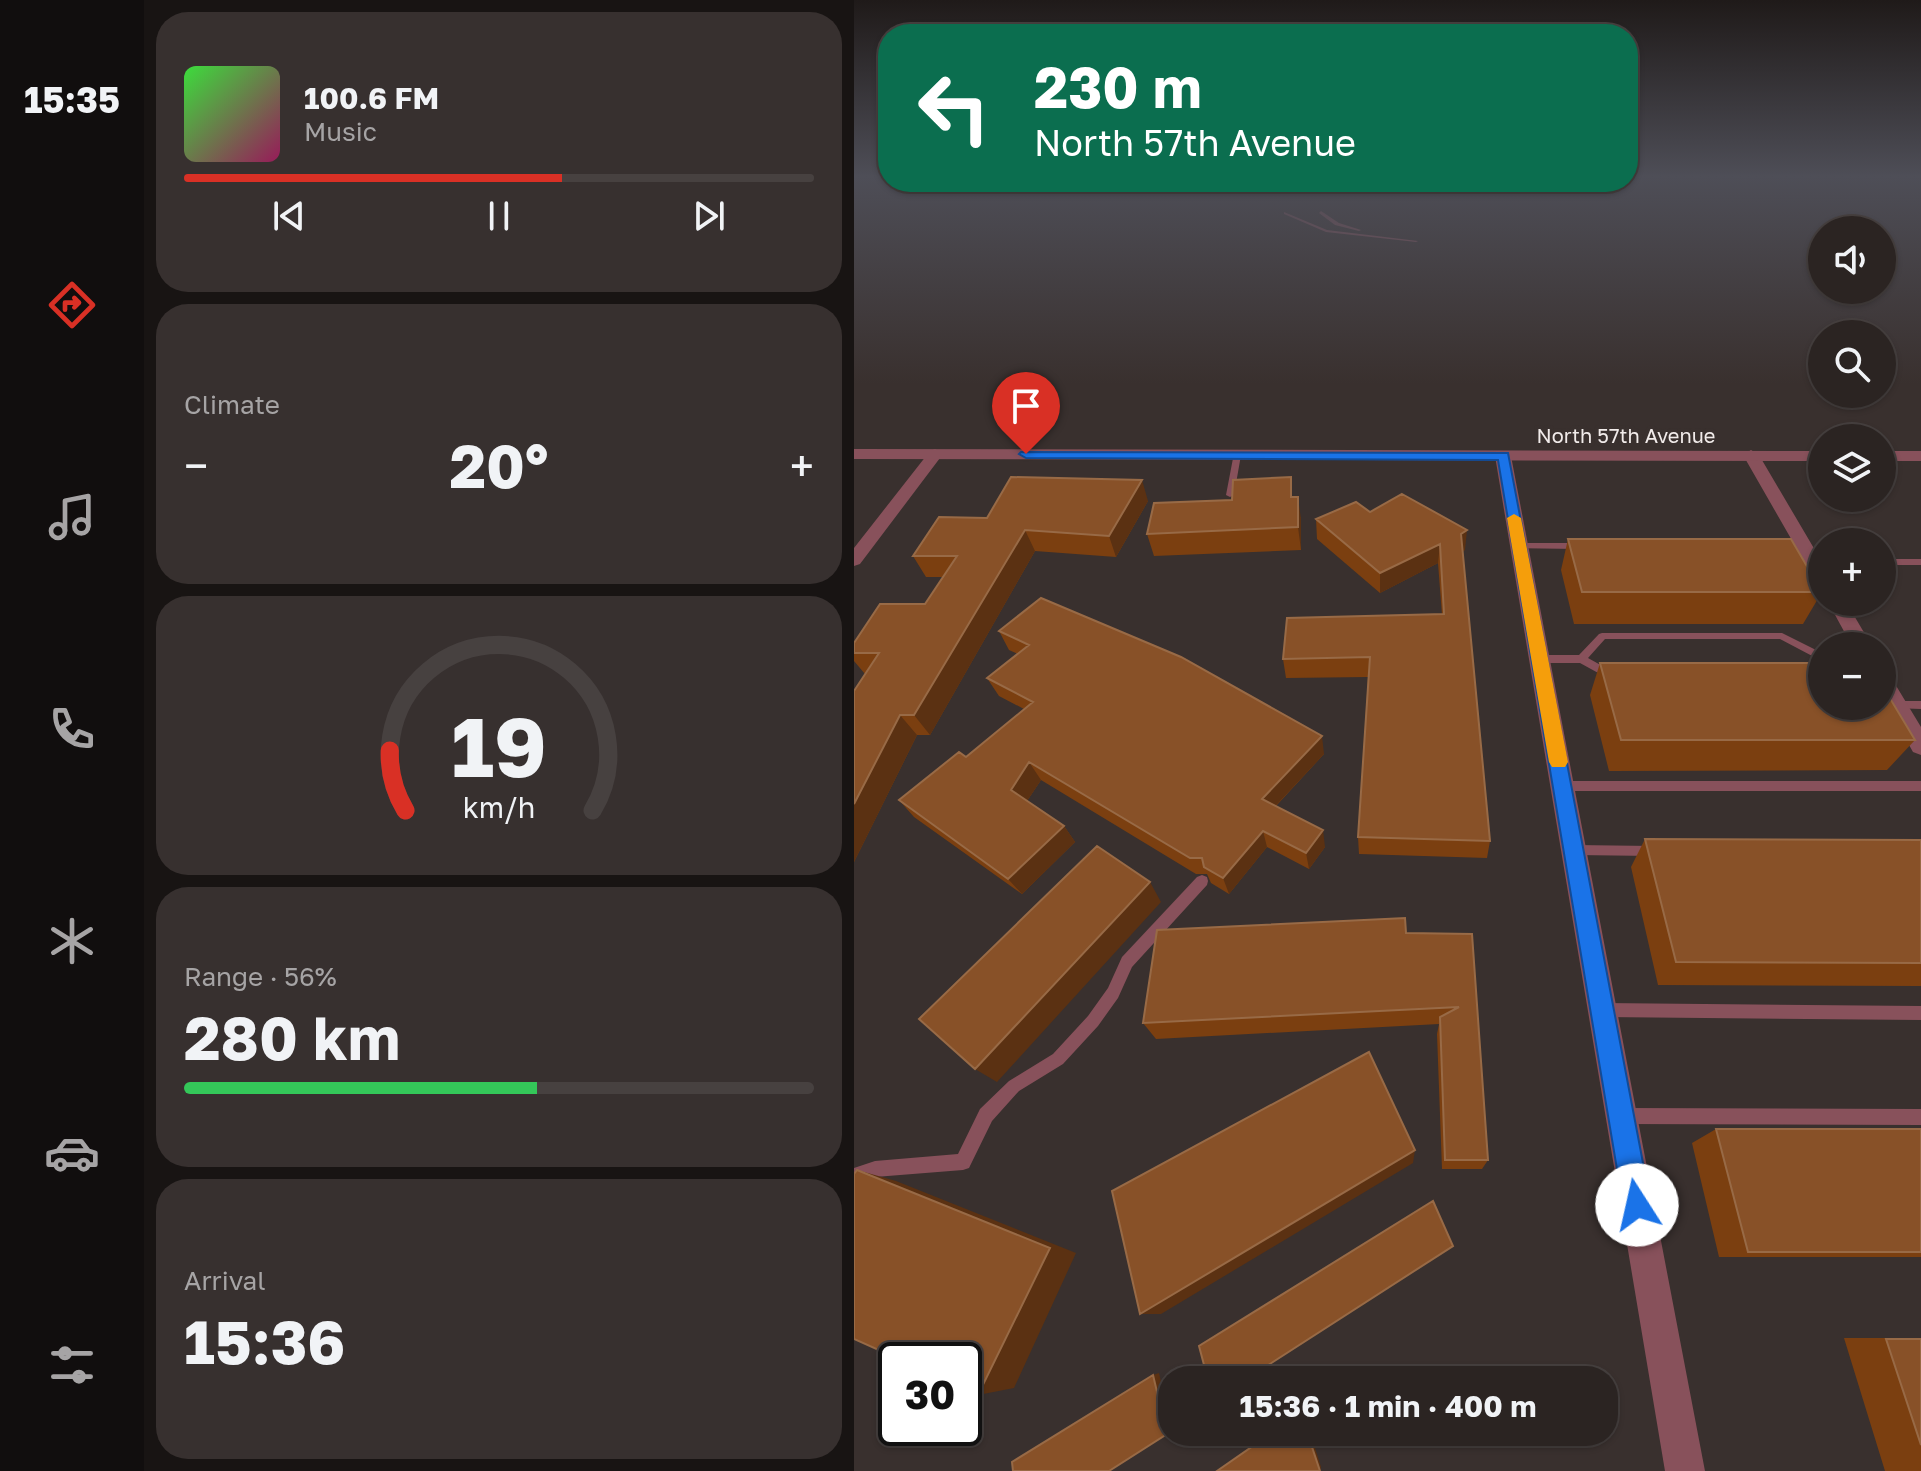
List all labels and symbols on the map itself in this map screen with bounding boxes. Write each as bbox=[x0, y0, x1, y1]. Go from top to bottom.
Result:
pin bbox=[992, 372, 1060, 454]
street label: North 57th Avenue bbox=[1537, 423, 1715, 447]
position arrow bbox=[1595, 1163, 1679, 1247]
speed limit sign: 30 bbox=[878, 1342, 982, 1446]

